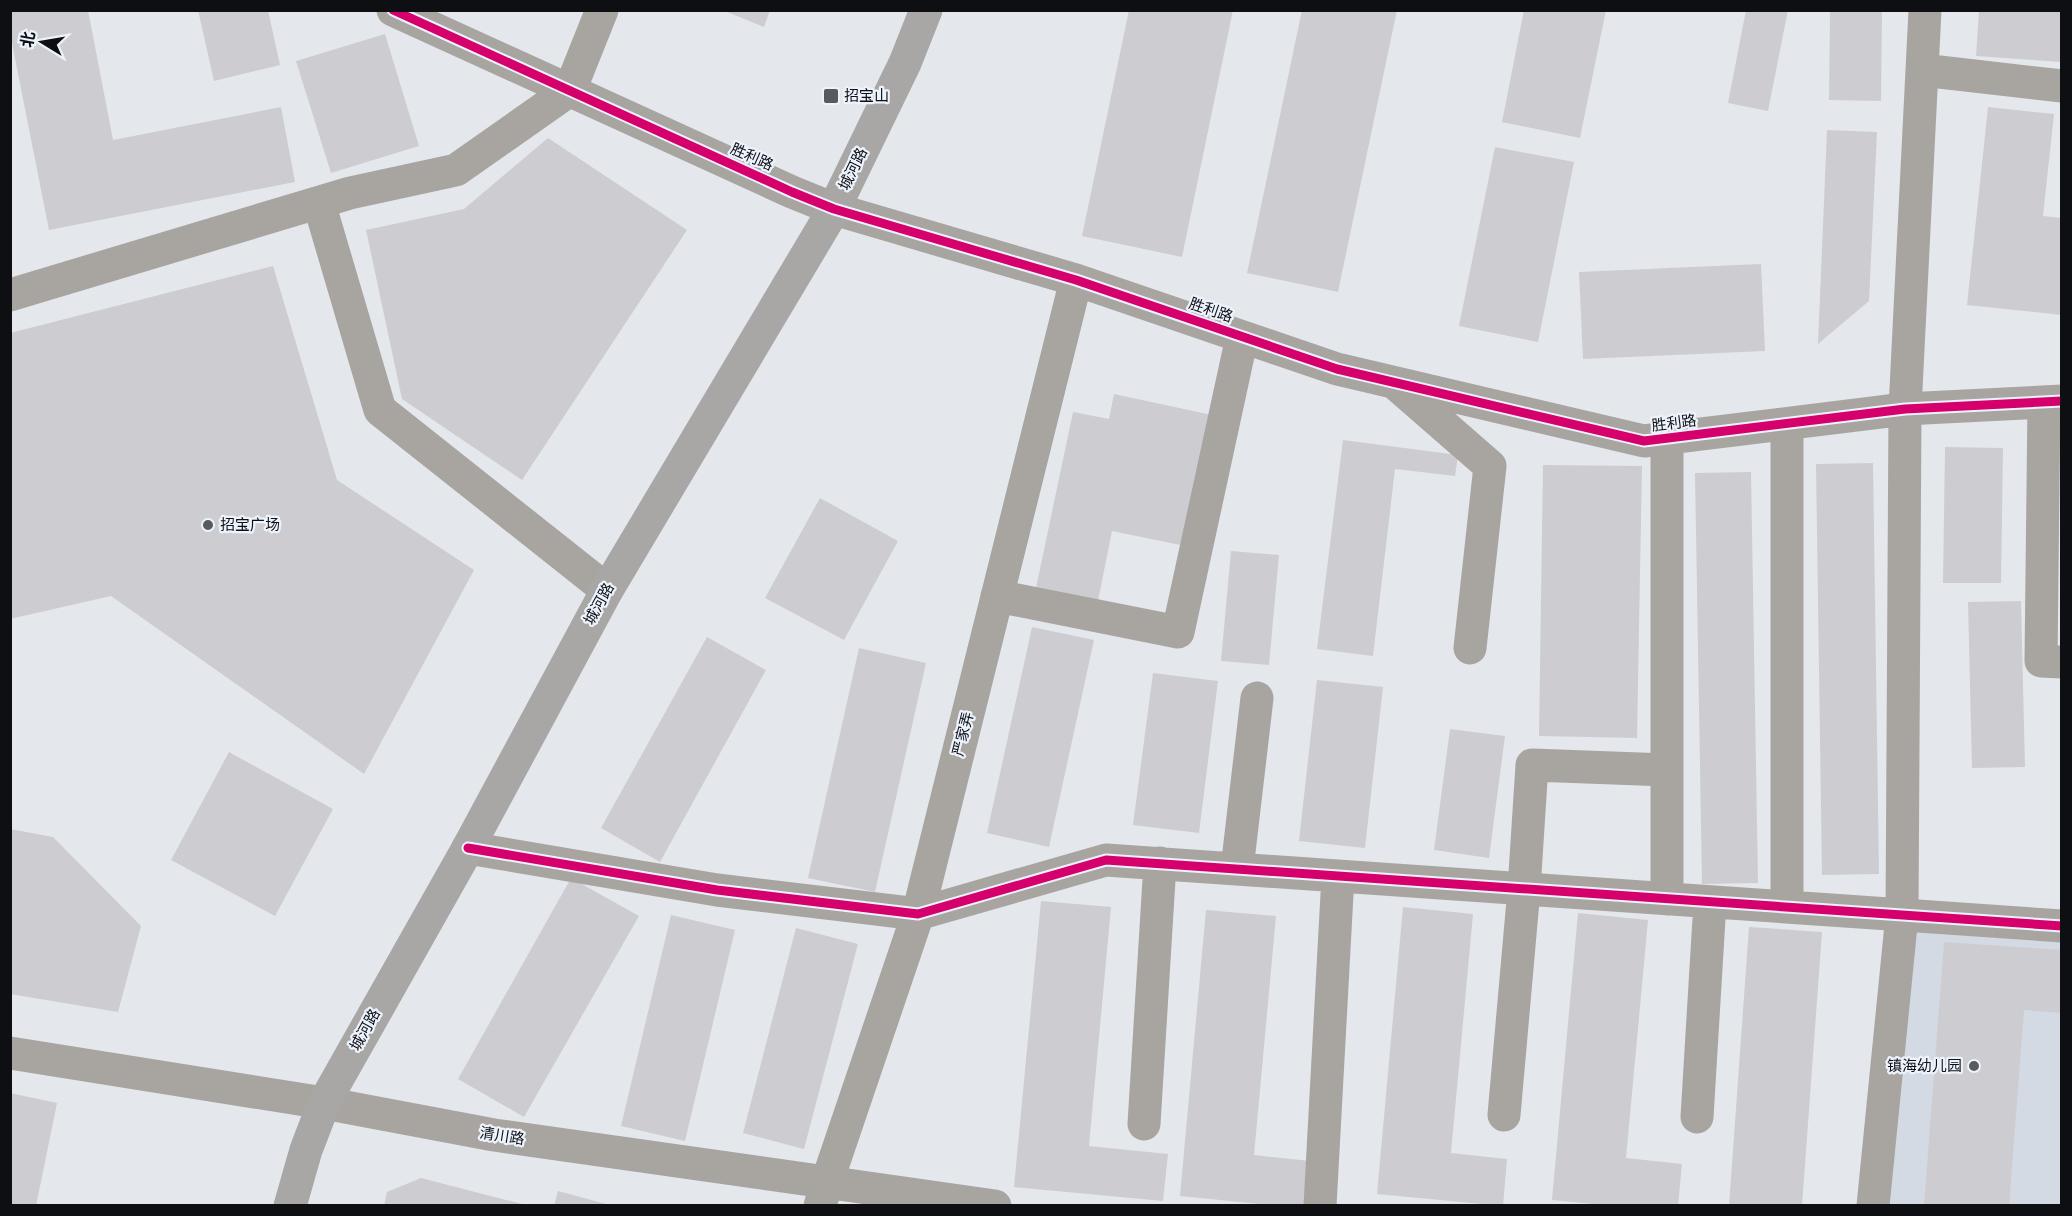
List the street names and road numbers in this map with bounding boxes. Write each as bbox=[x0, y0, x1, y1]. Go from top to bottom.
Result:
street label: 胜利路 bbox=[728, 140, 776, 173]
street label: 城河路 bbox=[835, 145, 870, 193]
street label: 胜利路 bbox=[1187, 294, 1235, 325]
street label: 胜利路 bbox=[1651, 411, 1697, 434]
street label: 城河路 bbox=[580, 580, 617, 628]
street label: 严家弄 bbox=[949, 710, 976, 758]
street label: 城河路 bbox=[346, 1006, 383, 1054]
street label: 清川路 bbox=[479, 1124, 526, 1147]

